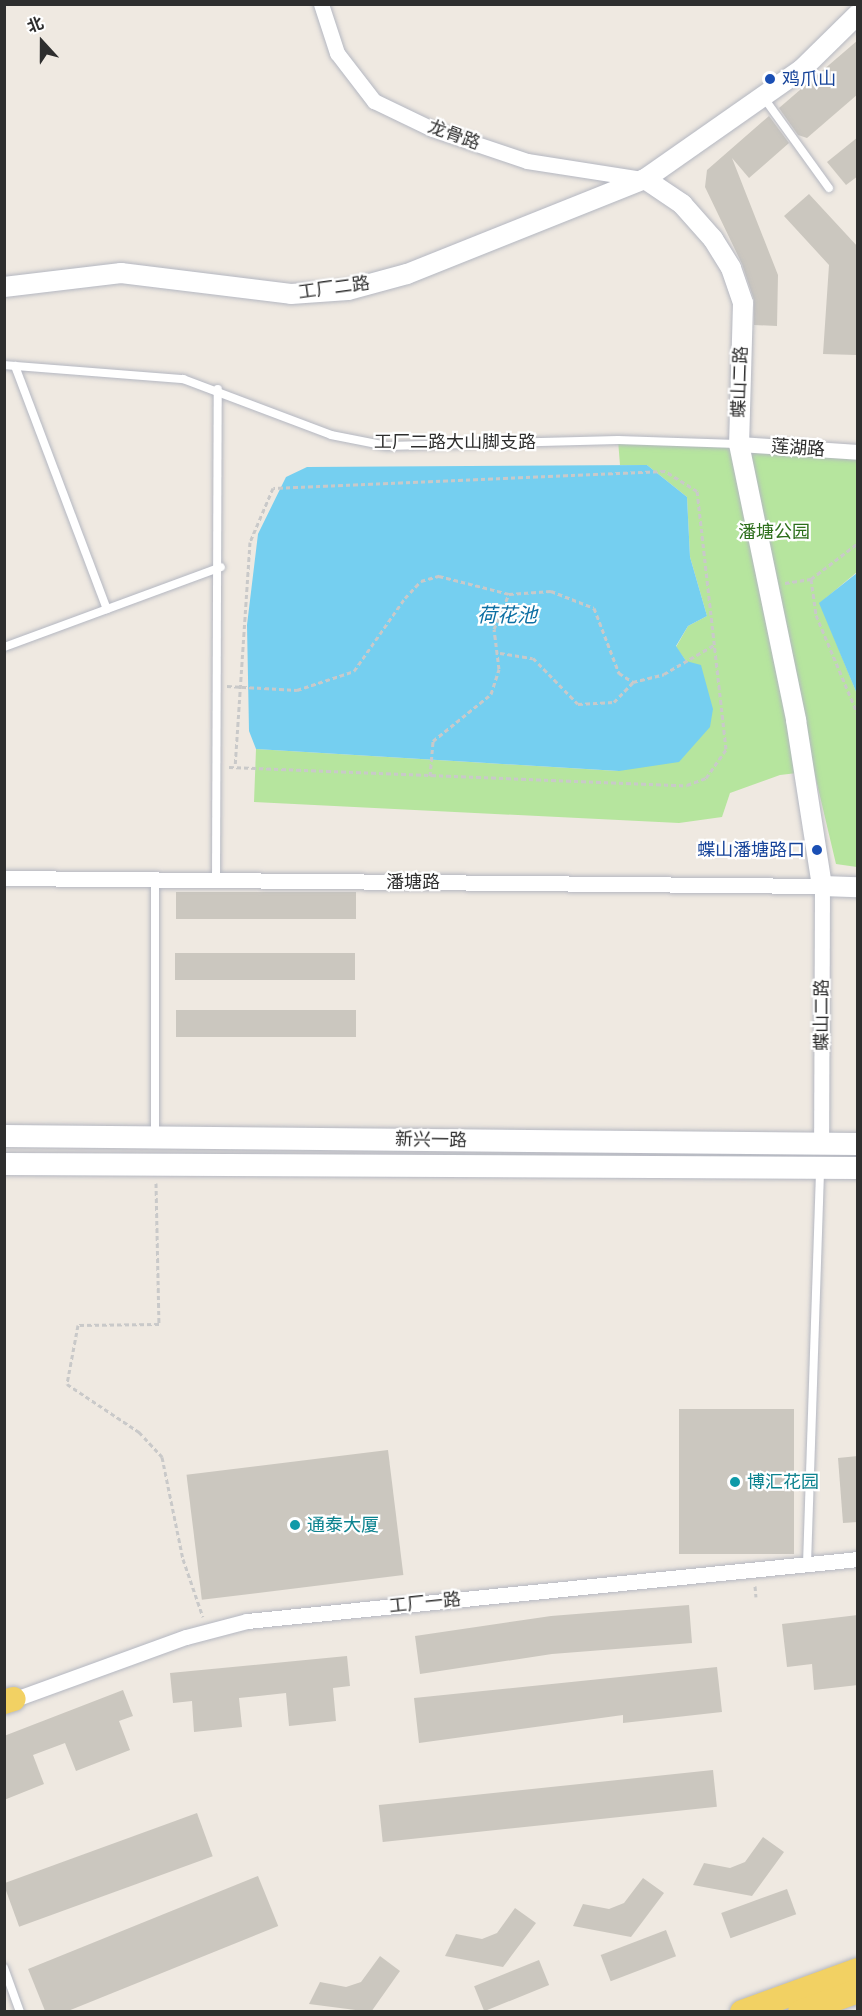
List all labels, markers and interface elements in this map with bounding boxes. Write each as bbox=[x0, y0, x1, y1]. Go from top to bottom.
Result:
north arrow bbox=[12, 12, 72, 72]
text: 北 bbox=[24, 13, 46, 36]
place label: 鸡爪山 bbox=[782, 68, 836, 90]
marker: 鸡爪山 bbox=[763, 72, 777, 86]
street label: 龙骨路 bbox=[425, 116, 483, 154]
street label: 工厂二路 bbox=[297, 272, 371, 304]
street label: 蝶山二路 bbox=[728, 346, 752, 418]
street label: 工厂二路大山脚支路 bbox=[374, 431, 536, 453]
street label: 莲湖路 bbox=[770, 435, 826, 461]
park label: 潘塘公园 bbox=[738, 521, 810, 543]
water label: 荷花池 bbox=[477, 603, 537, 627]
place label: 蝶山潘塘路口 bbox=[697, 839, 805, 861]
marker: 蝶山潘塘路口 bbox=[810, 843, 824, 857]
street label: 潘塘路 bbox=[386, 871, 440, 893]
street label: 蝶山二路 bbox=[811, 979, 833, 1051]
street label: 新兴一路 bbox=[395, 1129, 467, 1151]
place label: 博汇花园 bbox=[747, 1471, 819, 1493]
marker: 博汇花园 bbox=[728, 1475, 742, 1489]
place label: 通泰大厦 bbox=[307, 1514, 379, 1536]
marker: 通泰大厦 bbox=[288, 1518, 302, 1532]
street label: 工厂一路 bbox=[388, 1588, 462, 1618]

